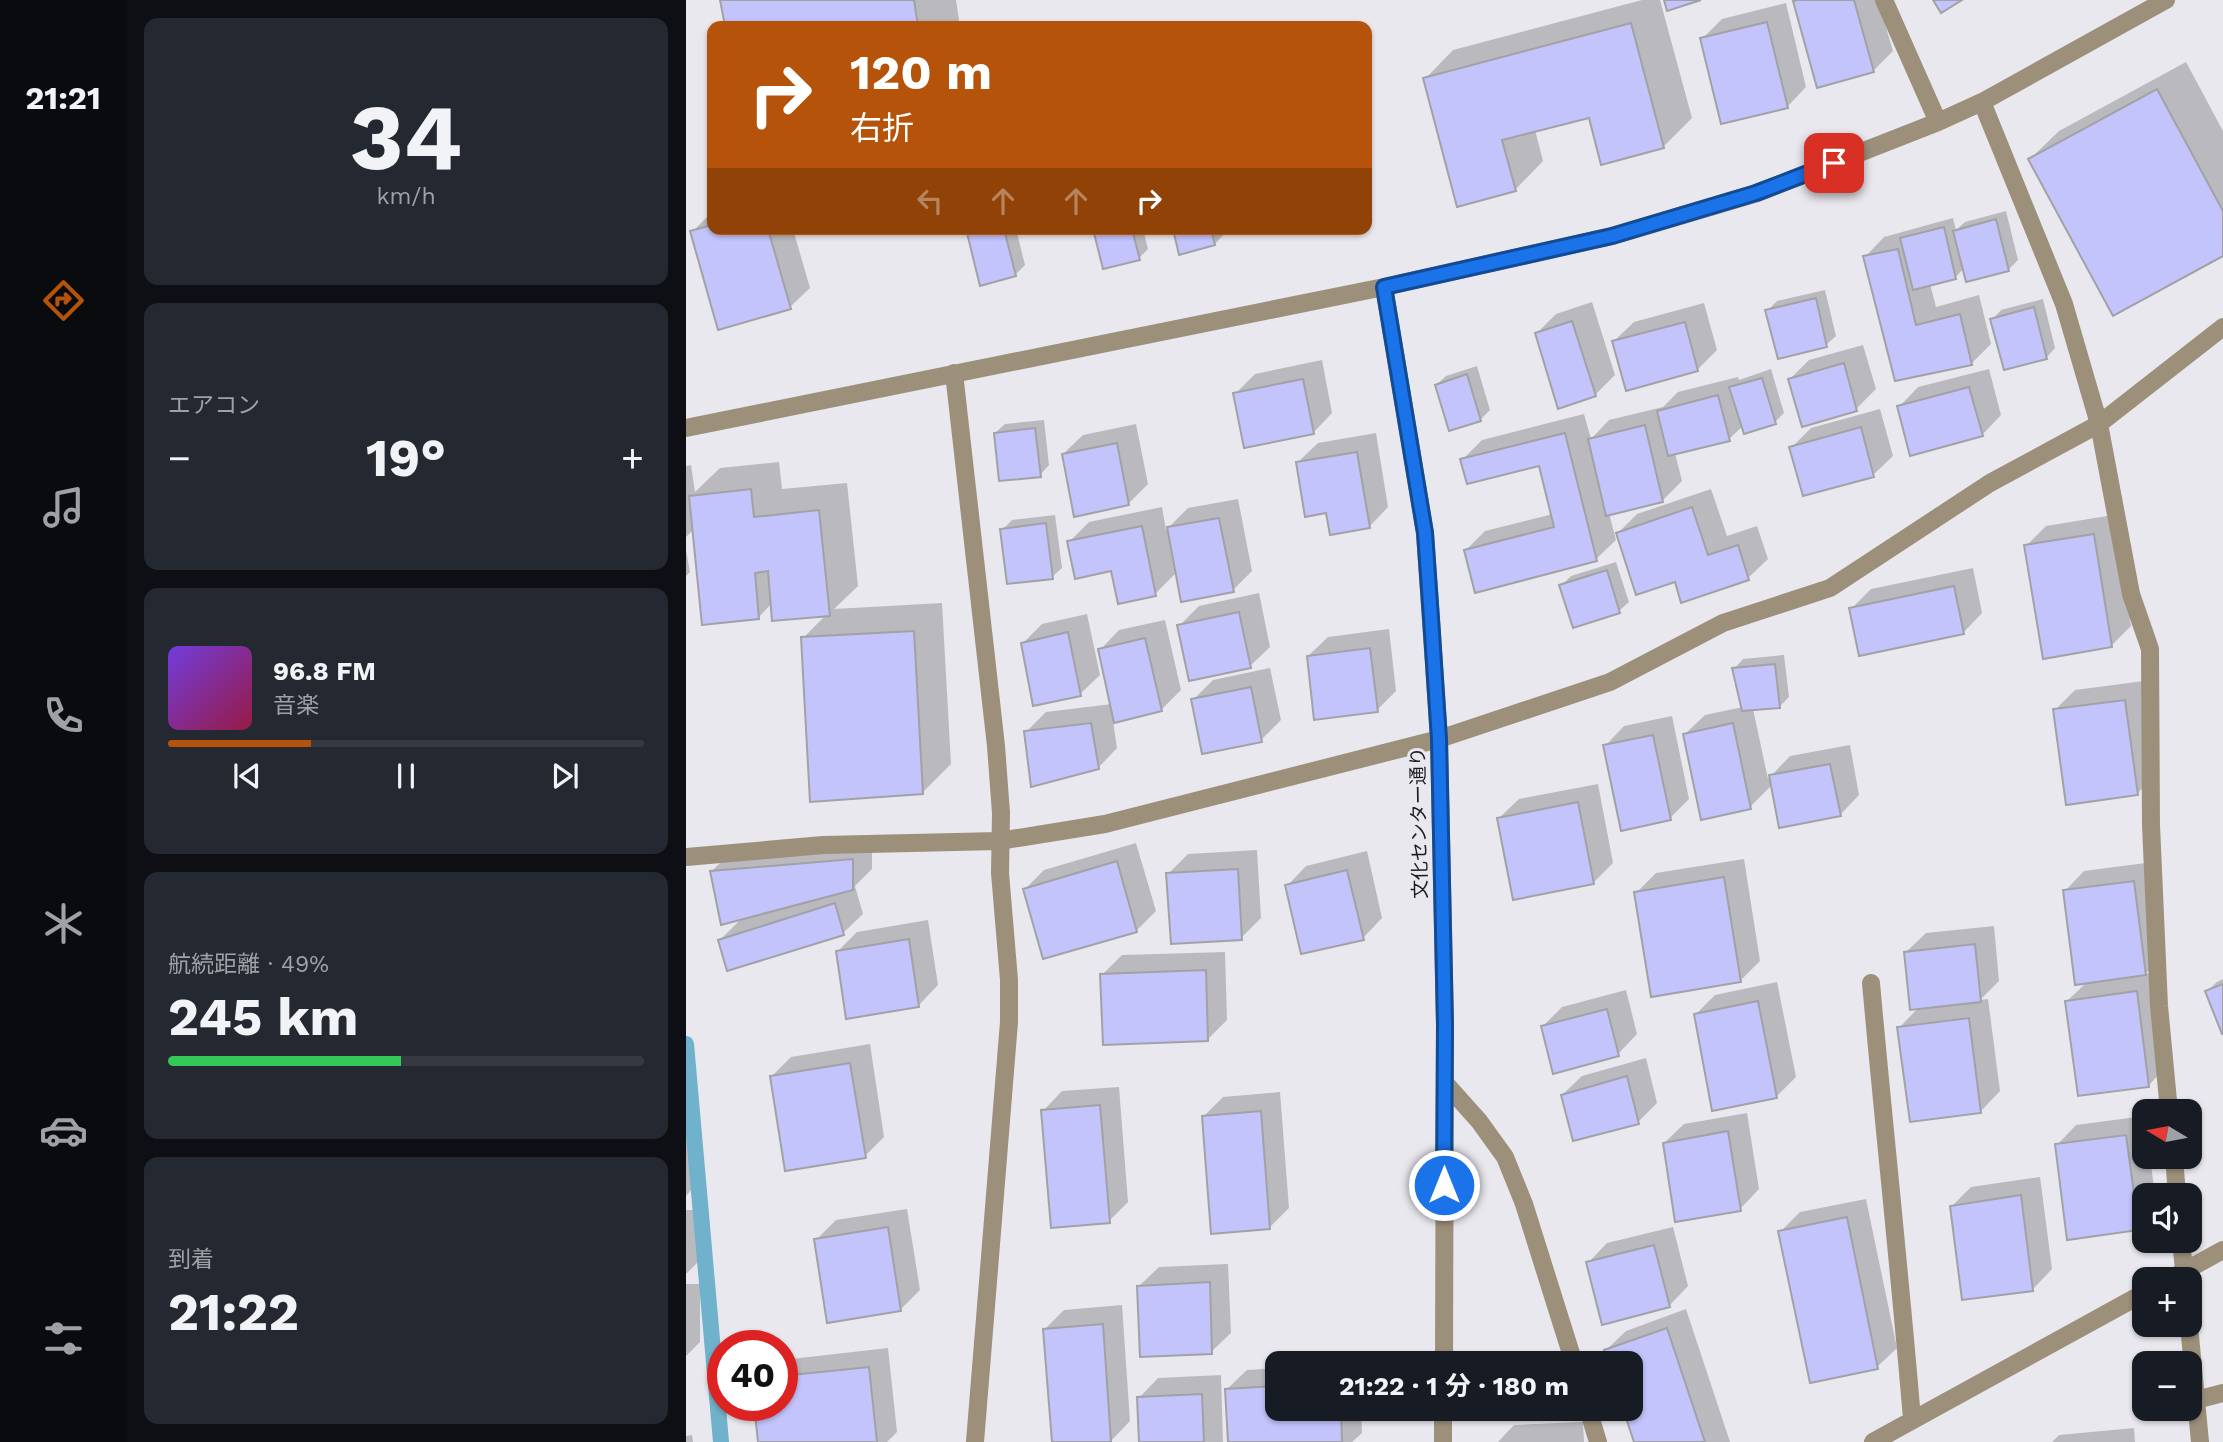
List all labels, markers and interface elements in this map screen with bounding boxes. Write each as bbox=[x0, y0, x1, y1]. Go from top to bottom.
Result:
text: 120 m bbox=[850, 43, 992, 101]
icon: right bbox=[735, 49, 826, 140]
text: 21:21 bbox=[25, 79, 101, 117]
text: 34 bbox=[350, 84, 462, 191]
text: 右折 bbox=[850, 109, 914, 147]
pin bbox=[1804, 133, 1864, 193]
icon: arrive bbox=[1815, 144, 1853, 182]
icon: left bbox=[911, 182, 949, 220]
icon: ahead bbox=[984, 182, 1022, 220]
icon: ahead bbox=[1057, 182, 1095, 220]
icon: right bbox=[1130, 182, 1168, 220]
text: km/h bbox=[376, 183, 436, 210]
icon: directions bbox=[39, 276, 88, 325]
text: エアコン bbox=[168, 392, 260, 419]
text: 19° bbox=[366, 428, 446, 489]
text: − bbox=[168, 436, 191, 480]
text: + bbox=[621, 436, 644, 480]
icon: music bbox=[39, 483, 88, 532]
text: 96.8 FM bbox=[273, 656, 376, 686]
icon: phone bbox=[39, 691, 88, 740]
text: 音楽 bbox=[273, 692, 319, 719]
street label: 文化センター通り bbox=[1406, 747, 1432, 899]
icon: previous bbox=[228, 757, 266, 795]
icon: pause bbox=[387, 757, 425, 795]
icon: next bbox=[546, 757, 584, 795]
icon: climate bbox=[39, 899, 88, 948]
text: 航続距離 · 49% bbox=[168, 951, 329, 978]
text: 245 km bbox=[168, 987, 358, 1048]
north arrow bbox=[2132, 1099, 2202, 1169]
map controls bbox=[2132, 1099, 2202, 1421]
icon: car bbox=[39, 1106, 88, 1155]
position arrow bbox=[1407, 1148, 1481, 1222]
button: sound bbox=[2132, 1183, 2202, 1253]
text: 到着 bbox=[168, 1246, 214, 1273]
button: + bbox=[2132, 1267, 2202, 1337]
text: 21:22 bbox=[168, 1282, 299, 1343]
icon: filters bbox=[39, 1314, 88, 1363]
speed limit sign: 40 bbox=[707, 1330, 798, 1421]
button: − bbox=[2132, 1351, 2202, 1421]
text: 21:22 · 1 分 · 180 m bbox=[1339, 1371, 1569, 1401]

